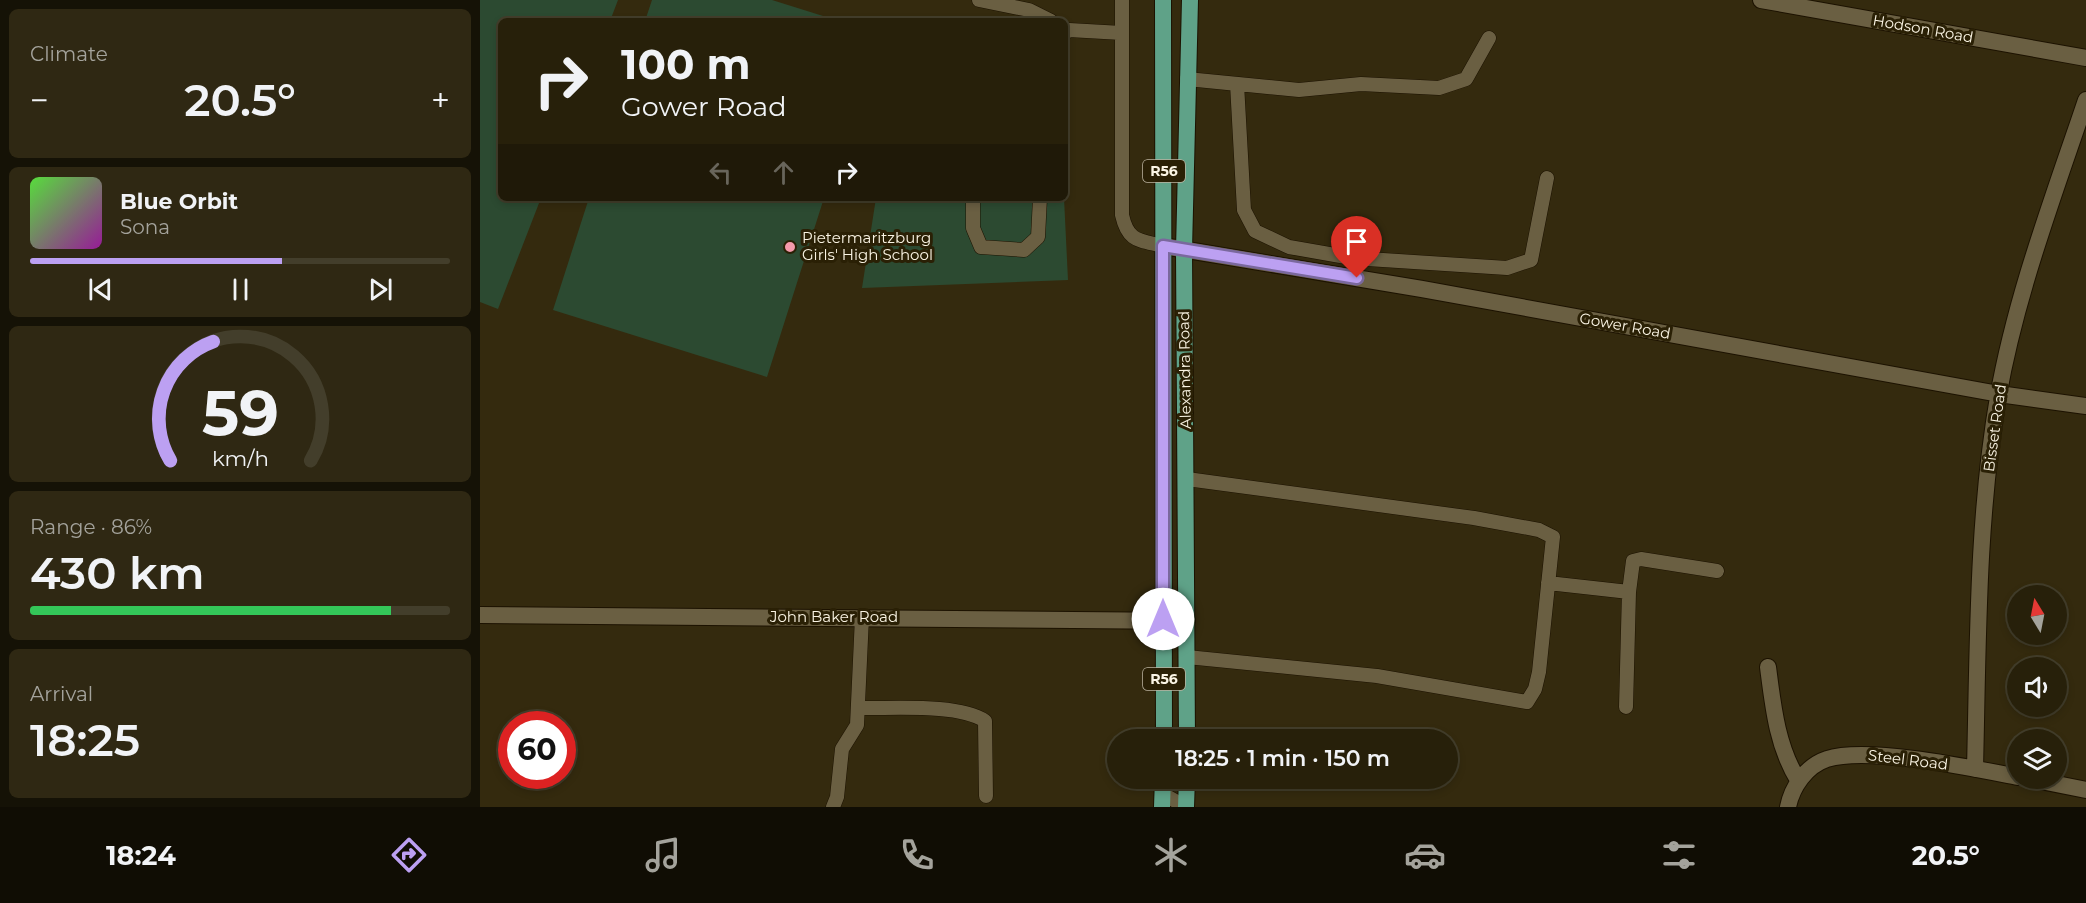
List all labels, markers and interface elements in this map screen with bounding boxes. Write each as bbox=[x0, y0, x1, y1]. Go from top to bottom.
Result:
street label: Hodson Road bbox=[1871, 10, 1975, 47]
text: 100 m bbox=[621, 38, 750, 90]
text: Climate bbox=[30, 42, 108, 66]
icon: right bbox=[522, 42, 600, 120]
text: 20.5° bbox=[184, 72, 296, 127]
text: − bbox=[30, 80, 49, 120]
text: + bbox=[431, 80, 450, 120]
text: Gower Road bbox=[621, 90, 787, 123]
icon: left bbox=[704, 156, 737, 189]
icon: ahead bbox=[767, 156, 800, 189]
icon: right bbox=[830, 156, 863, 189]
road number: R56 bbox=[1143, 160, 1185, 182]
text: Blue Orbit bbox=[120, 188, 238, 215]
text: Sona bbox=[120, 215, 170, 239]
pin bbox=[1331, 216, 1382, 278]
icon: arrive bbox=[1340, 225, 1373, 258]
place label: Pietermaritzburg Girls' High School bbox=[802, 228, 933, 264]
marker: Pietermaritzburg Girls' High School bbox=[783, 240, 797, 254]
icon: previous bbox=[84, 273, 117, 306]
icon: pause bbox=[224, 273, 257, 306]
icon: next bbox=[364, 273, 397, 306]
street label: Gower Road bbox=[1578, 308, 1672, 343]
street label: Alexandra Road bbox=[1174, 311, 1195, 429]
text: 59 bbox=[202, 375, 278, 451]
street label: Bisset Road bbox=[1979, 383, 2010, 473]
text: km/h bbox=[211, 445, 269, 471]
text: Range · 86% bbox=[30, 515, 152, 539]
text: 430 km bbox=[30, 545, 205, 600]
north arrow bbox=[2007, 585, 2067, 645]
map controls bbox=[2007, 585, 2067, 789]
position arrow bbox=[1131, 587, 1195, 651]
street label: John Baker Road bbox=[769, 607, 898, 626]
button: sound bbox=[2007, 657, 2067, 717]
road number: R56 bbox=[1143, 668, 1185, 690]
text: Arrival bbox=[30, 682, 93, 706]
speed limit sign: 60 bbox=[498, 711, 576, 789]
text: 18:25 bbox=[30, 712, 140, 767]
button: layers bbox=[2007, 729, 2067, 789]
text: 18:25 · 1 min · 150 m bbox=[1175, 745, 1390, 772]
street label: Steel Road bbox=[1867, 745, 1949, 774]
icon: directions bbox=[388, 834, 430, 876]
icon: music bbox=[642, 834, 684, 876]
icon: phone bbox=[896, 834, 938, 876]
icon: climate bbox=[1150, 834, 1192, 876]
icon: car bbox=[1404, 834, 1446, 876]
icon: filters bbox=[1658, 834, 1700, 876]
text: 18:24 bbox=[106, 839, 176, 872]
text: 20.5° bbox=[1912, 839, 1980, 872]

